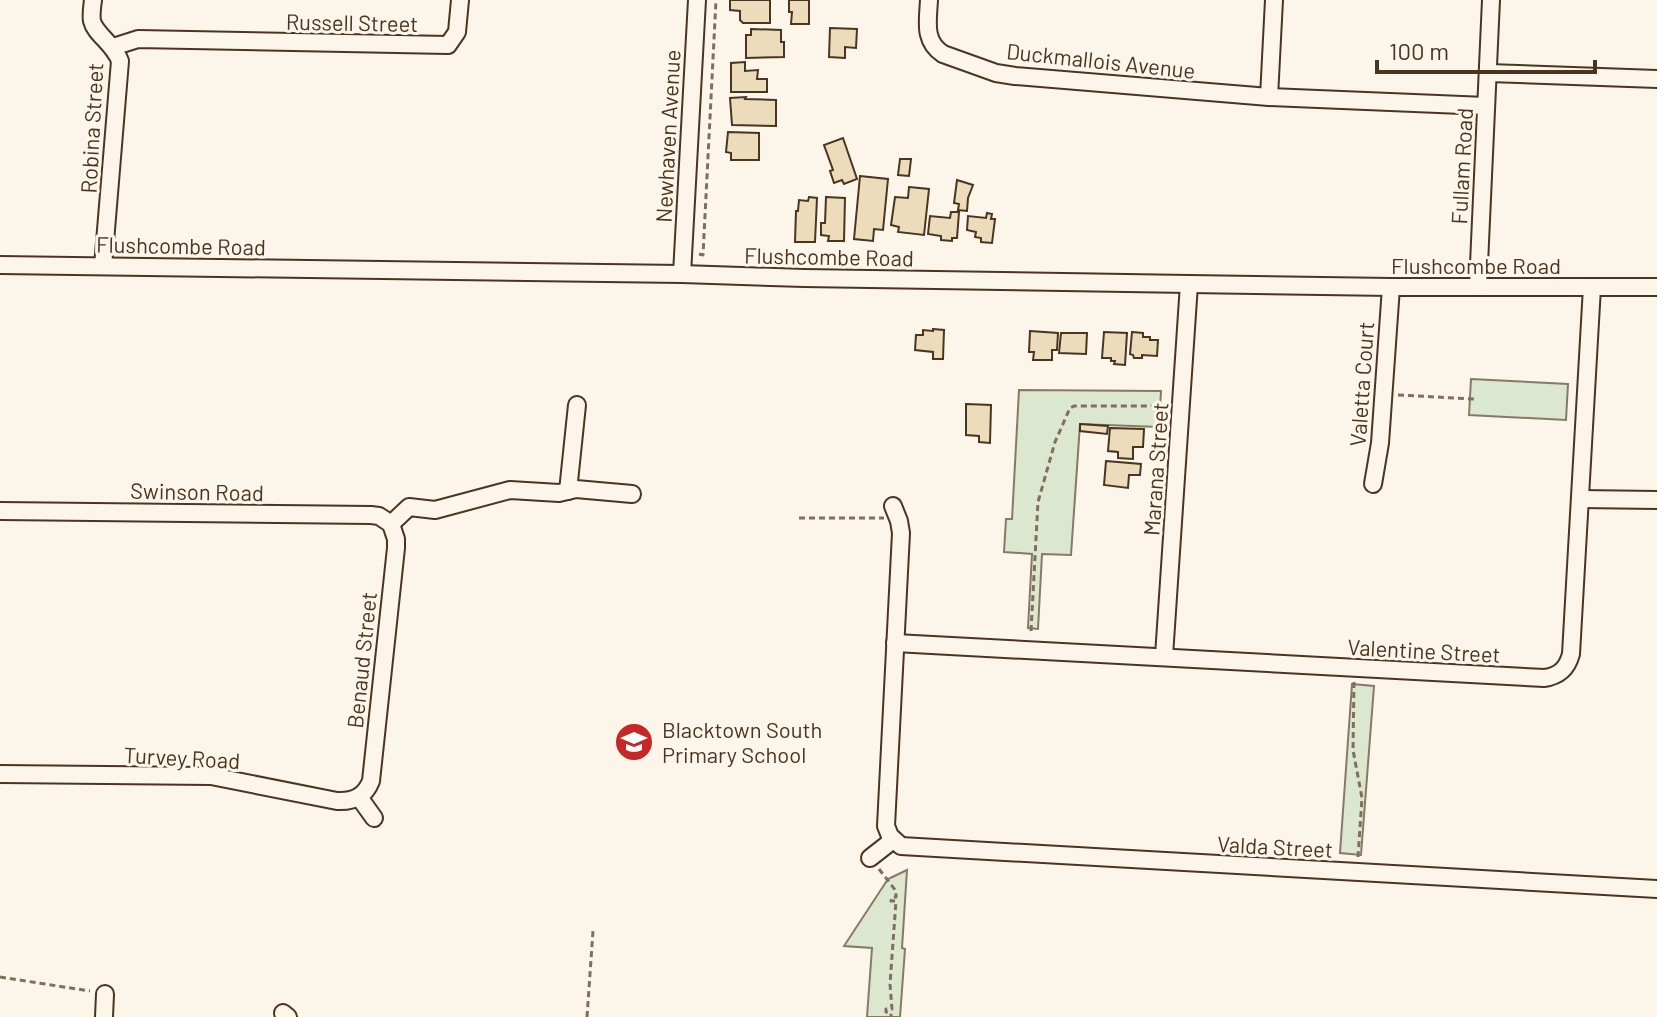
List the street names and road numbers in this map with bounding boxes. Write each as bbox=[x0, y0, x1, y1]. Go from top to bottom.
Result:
street label: Russell Street bbox=[286, 8, 418, 36]
street label: Duckmallois Avenue bbox=[1005, 37, 1197, 83]
street label: Newhaven Avenue bbox=[649, 49, 685, 223]
street label: Robina Street bbox=[75, 62, 107, 194]
street label: Fullam Road bbox=[1445, 107, 1477, 225]
street label: Flushcombe Road bbox=[96, 231, 266, 259]
street label: Flushcombe Road bbox=[744, 242, 914, 270]
street label: Flushcombe Road bbox=[1391, 252, 1561, 278]
street label: Valetta Court bbox=[1344, 321, 1378, 447]
street label: Marana Street bbox=[1137, 401, 1173, 537]
street label: Swinson Road bbox=[130, 477, 264, 505]
street label: Benaud Street bbox=[341, 591, 381, 729]
street label: Valentine Street bbox=[1347, 633, 1501, 667]
street label: Turvey Road bbox=[123, 741, 241, 773]
street label: Valda Street bbox=[1216, 830, 1334, 862]

